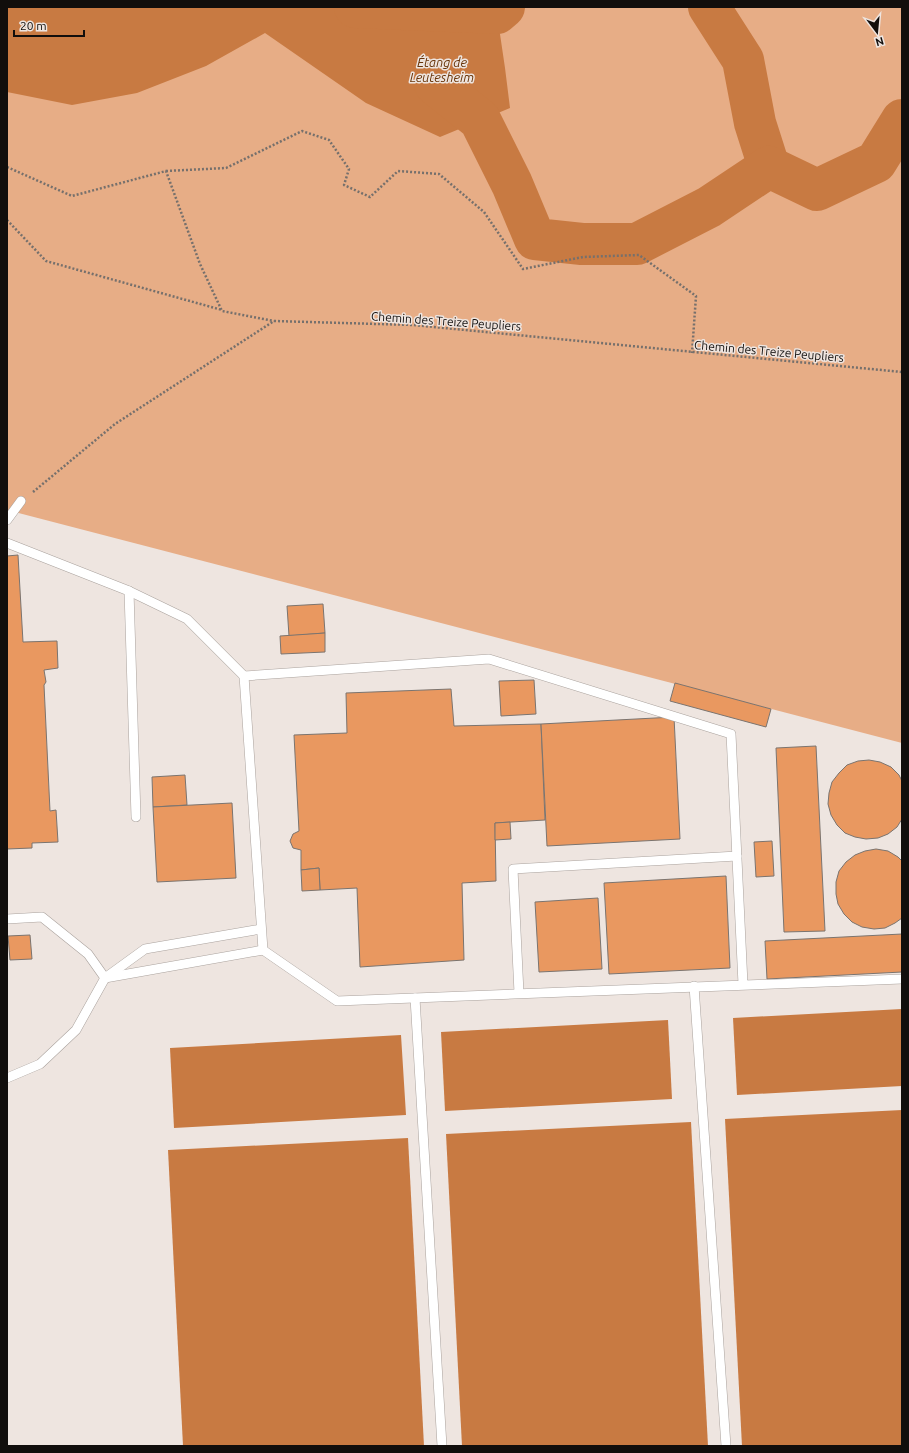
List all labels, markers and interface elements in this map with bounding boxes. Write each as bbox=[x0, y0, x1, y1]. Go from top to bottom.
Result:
scale bar bbox=[14, 12, 84, 38]
north arrow bbox=[857, 12, 897, 52]
text: 20 m bbox=[20, 19, 47, 32]
text: N bbox=[874, 35, 885, 49]
water label: Étang de Leutesheim bbox=[410, 54, 474, 84]
street label: Chemin des Treize Peupliers bbox=[371, 309, 521, 333]
street label: Chemin des Treize Peupliers bbox=[694, 338, 844, 364]

